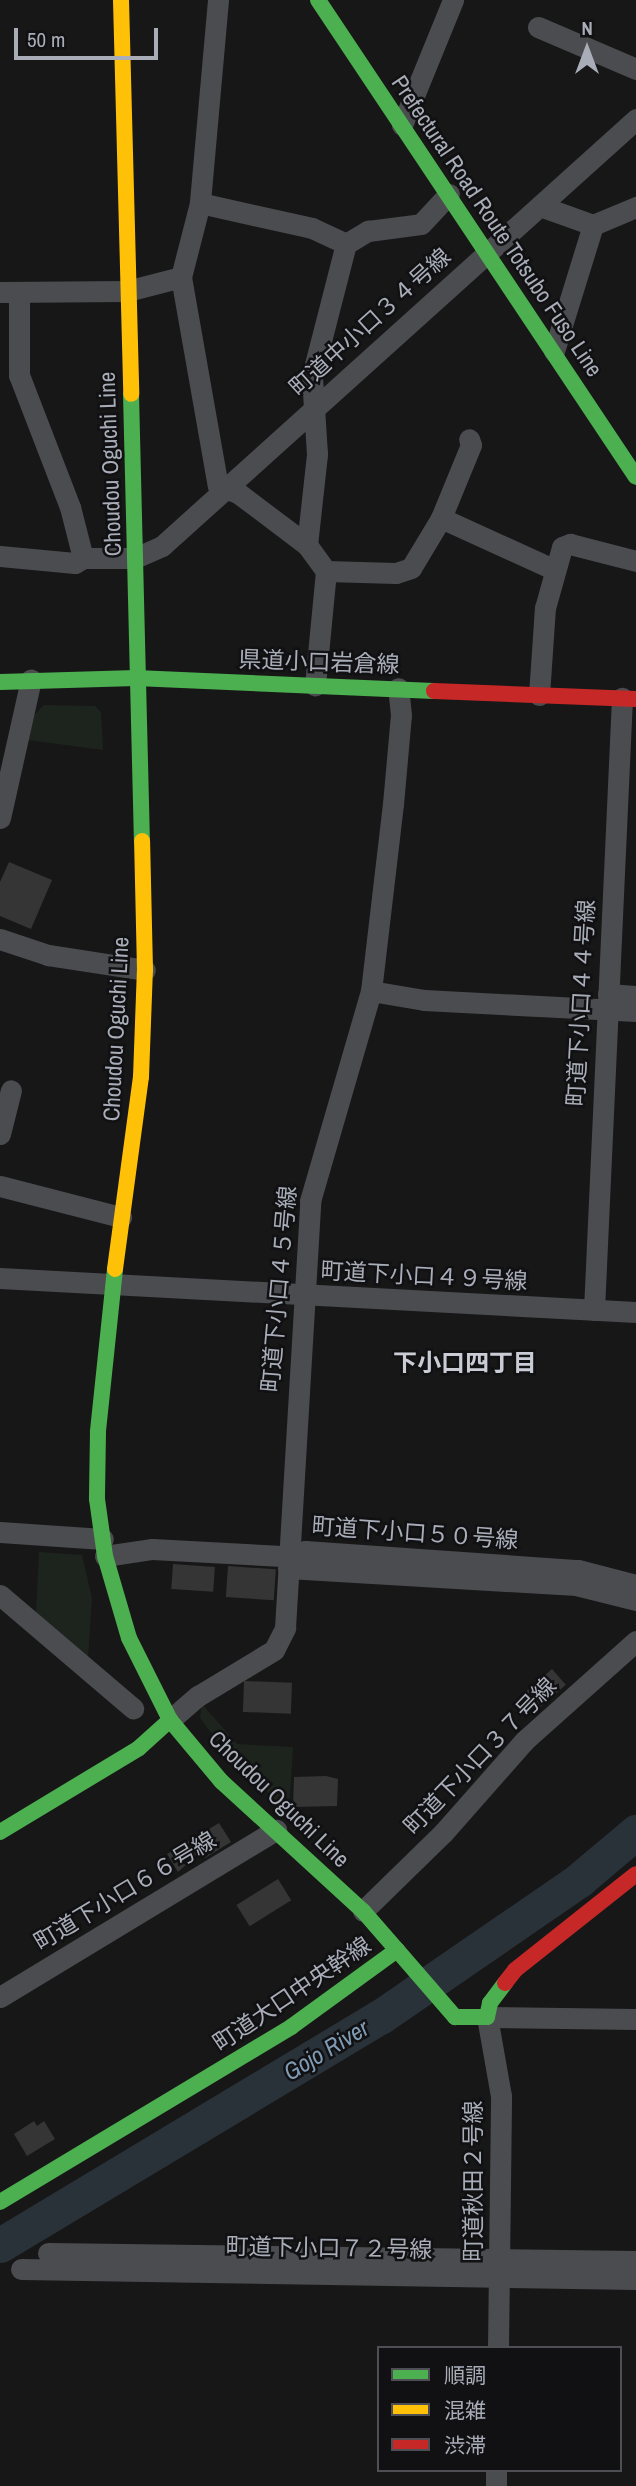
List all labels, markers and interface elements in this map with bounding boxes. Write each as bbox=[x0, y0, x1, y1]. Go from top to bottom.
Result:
scale bar bbox=[18, 14, 161, 58]
north arrow bbox=[552, 14, 622, 84]
text: N bbox=[581, 15, 593, 41]
text: 50 m bbox=[27, 25, 65, 54]
street label: Prefectural Road Route Totsubo Fuso Line bbox=[386, 70, 608, 382]
street label: 町道中小口３４号線 bbox=[284, 242, 456, 402]
street label: Choudou Oguchi Line bbox=[93, 371, 127, 557]
street label: 県道小口岩倉線 bbox=[238, 645, 400, 679]
street label: 町道下小口４４号線 bbox=[562, 899, 600, 1107]
street label: Choudou Oguchi Line bbox=[97, 936, 135, 1122]
street label: 町道下小口４５号線 bbox=[256, 1185, 302, 1393]
street label: 町道下小口４９号線 bbox=[320, 1257, 528, 1295]
district label: 下小口四丁目 bbox=[393, 1349, 537, 1377]
street label: 町道下小口５０号線 bbox=[311, 1512, 519, 1554]
street label: 町道下小口３７号線 bbox=[398, 1672, 562, 1840]
street label: Choudou Oguchi Line bbox=[203, 1725, 355, 1873]
street label: 町道下小口６６号線 bbox=[29, 1826, 221, 1956]
street label: 町道大口中央幹線 bbox=[208, 1931, 376, 2057]
water label: Gojo River bbox=[278, 2013, 374, 2087]
street label: 町道秋田２号線 bbox=[459, 2101, 487, 2261]
street label: 町道下小口７２号線 bbox=[225, 2232, 433, 2264]
legend bbox=[377, 2346, 622, 2472]
text: 順調 bbox=[444, 2361, 486, 2390]
text: 混雑 bbox=[444, 2396, 486, 2425]
text: 渋滞 bbox=[444, 2431, 486, 2460]

